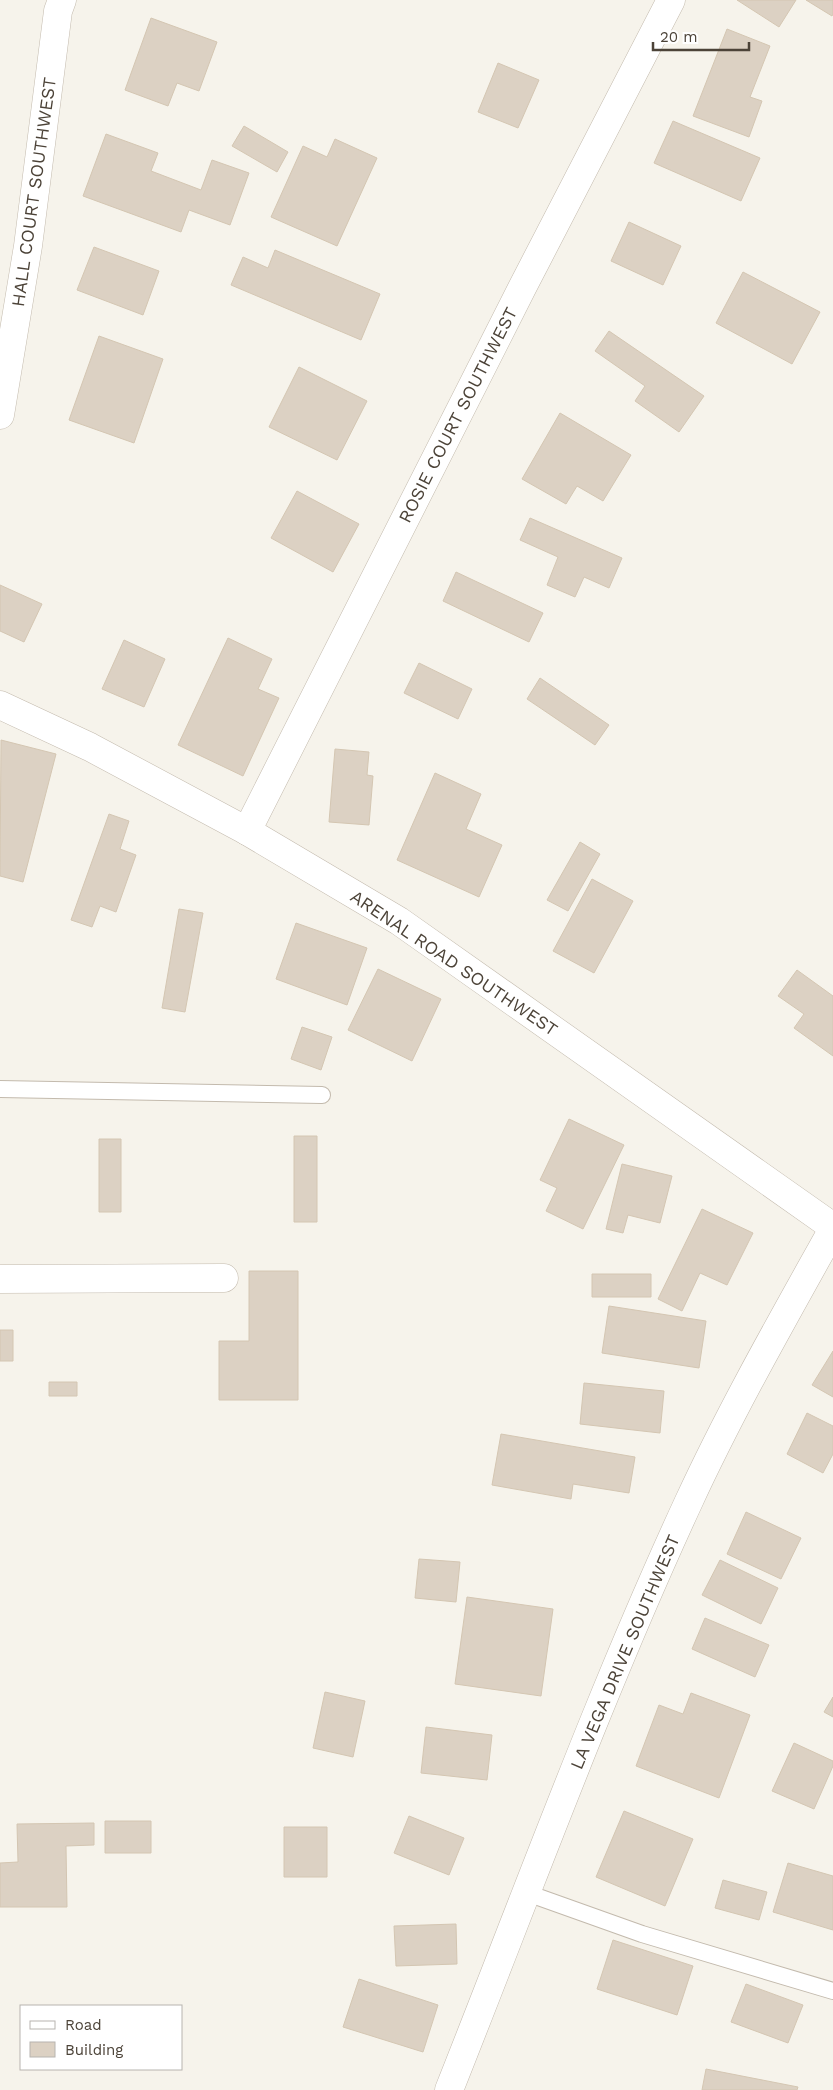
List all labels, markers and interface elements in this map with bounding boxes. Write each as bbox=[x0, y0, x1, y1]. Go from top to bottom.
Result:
scale bar bbox=[653, 20, 749, 52]
text: 20 m bbox=[660, 28, 698, 46]
street label: HALL COURT SOUTHWEST bbox=[7, 76, 60, 308]
street label: ROSIE COURT SOUTHWEST bbox=[394, 303, 521, 526]
street label: ARENAL ROAD SOUTHWEST bbox=[347, 885, 562, 1040]
street label: LA VEGA DRIVE SOUTHWEST bbox=[566, 1531, 684, 1772]
legend bbox=[20, 2005, 182, 2070]
text: Road bbox=[65, 2016, 102, 2034]
text: Building bbox=[65, 2041, 123, 2059]

